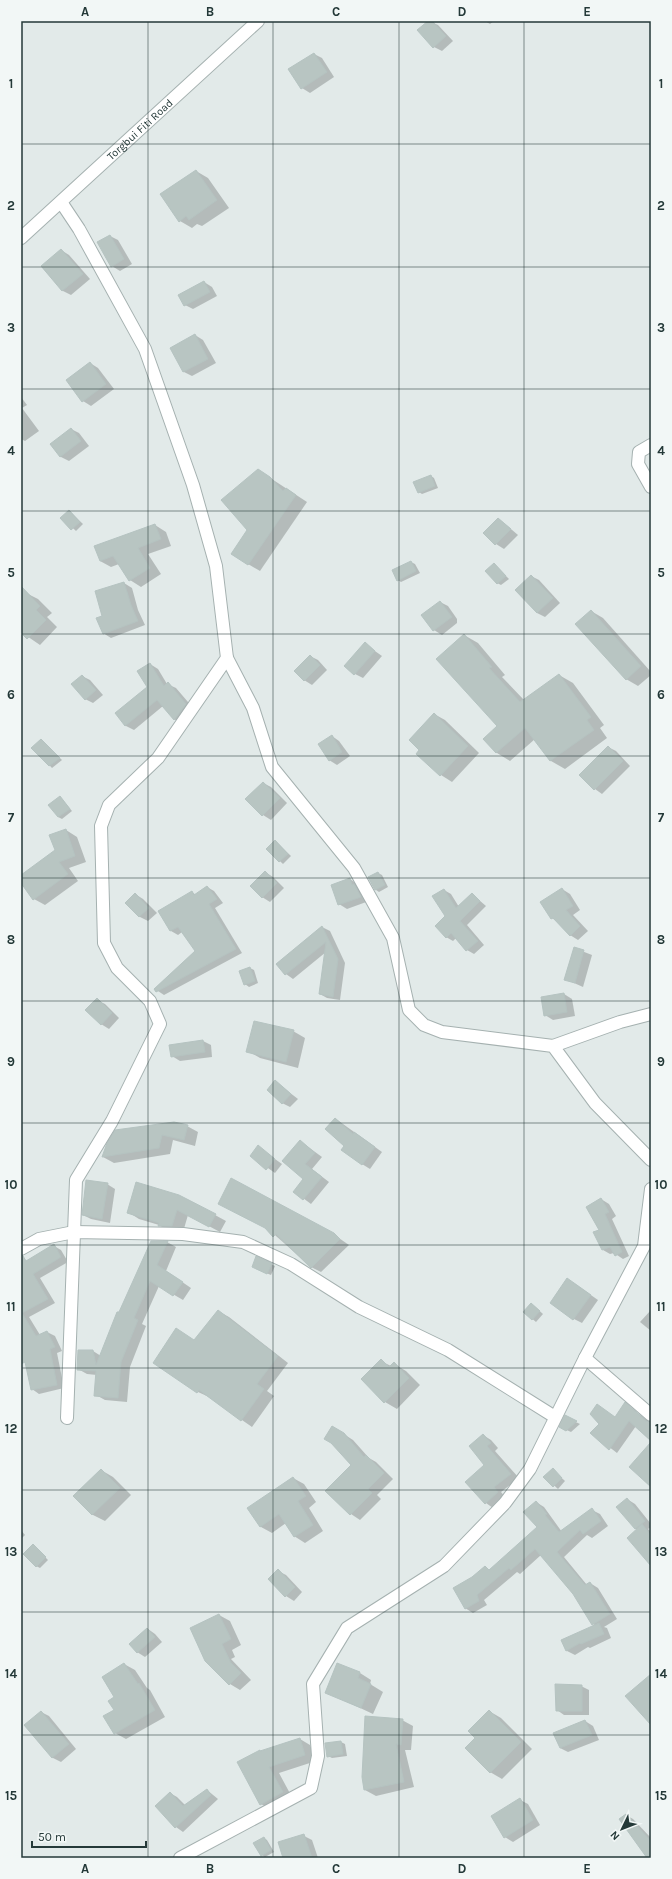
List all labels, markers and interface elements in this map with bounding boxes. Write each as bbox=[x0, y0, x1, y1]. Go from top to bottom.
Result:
text: A bbox=[81, 4, 89, 19]
text: B bbox=[206, 4, 214, 19]
text: C bbox=[332, 4, 340, 19]
text: D bbox=[458, 4, 467, 19]
text: E bbox=[583, 4, 591, 19]
text: 1 bbox=[9, 76, 13, 91]
text: 1 bbox=[659, 76, 663, 91]
street label: Torgbui Fiti Road bbox=[104, 96, 175, 163]
text: 2 bbox=[7, 198, 15, 213]
text: 2 bbox=[657, 198, 665, 213]
text: 3 bbox=[7, 320, 15, 335]
text: 3 bbox=[657, 320, 665, 335]
text: 4 bbox=[7, 443, 15, 458]
text: 4 bbox=[657, 443, 665, 458]
text: 5 bbox=[7, 565, 15, 580]
text: 5 bbox=[657, 565, 665, 580]
text: 6 bbox=[7, 687, 15, 702]
text: 6 bbox=[657, 687, 665, 702]
text: 7 bbox=[8, 810, 15, 825]
text: 7 bbox=[658, 810, 665, 825]
text: 8 bbox=[7, 932, 15, 947]
text: 8 bbox=[657, 932, 665, 947]
text: 9 bbox=[7, 1054, 15, 1069]
text: 9 bbox=[657, 1054, 665, 1069]
text: 10 bbox=[5, 1177, 17, 1192]
text: 10 bbox=[655, 1177, 667, 1192]
text: 11 bbox=[6, 1299, 16, 1314]
text: 11 bbox=[656, 1299, 666, 1314]
text: 12 bbox=[5, 1421, 17, 1436]
text: 12 bbox=[655, 1421, 667, 1436]
text: 13 bbox=[5, 1544, 17, 1559]
text: 13 bbox=[655, 1544, 667, 1559]
text: 14 bbox=[5, 1666, 17, 1681]
text: 14 bbox=[655, 1666, 667, 1681]
text: 15 bbox=[5, 1788, 18, 1803]
text: 15 bbox=[655, 1788, 668, 1803]
north arrow bbox=[602, 1809, 642, 1849]
scale bar bbox=[32, 1823, 146, 1849]
text: N bbox=[608, 1828, 622, 1843]
text: 50 m bbox=[38, 1830, 66, 1844]
text: A bbox=[81, 1861, 89, 1876]
text: B bbox=[206, 1861, 214, 1876]
text: C bbox=[332, 1861, 340, 1876]
text: D bbox=[458, 1861, 467, 1876]
text: E bbox=[583, 1861, 591, 1876]

